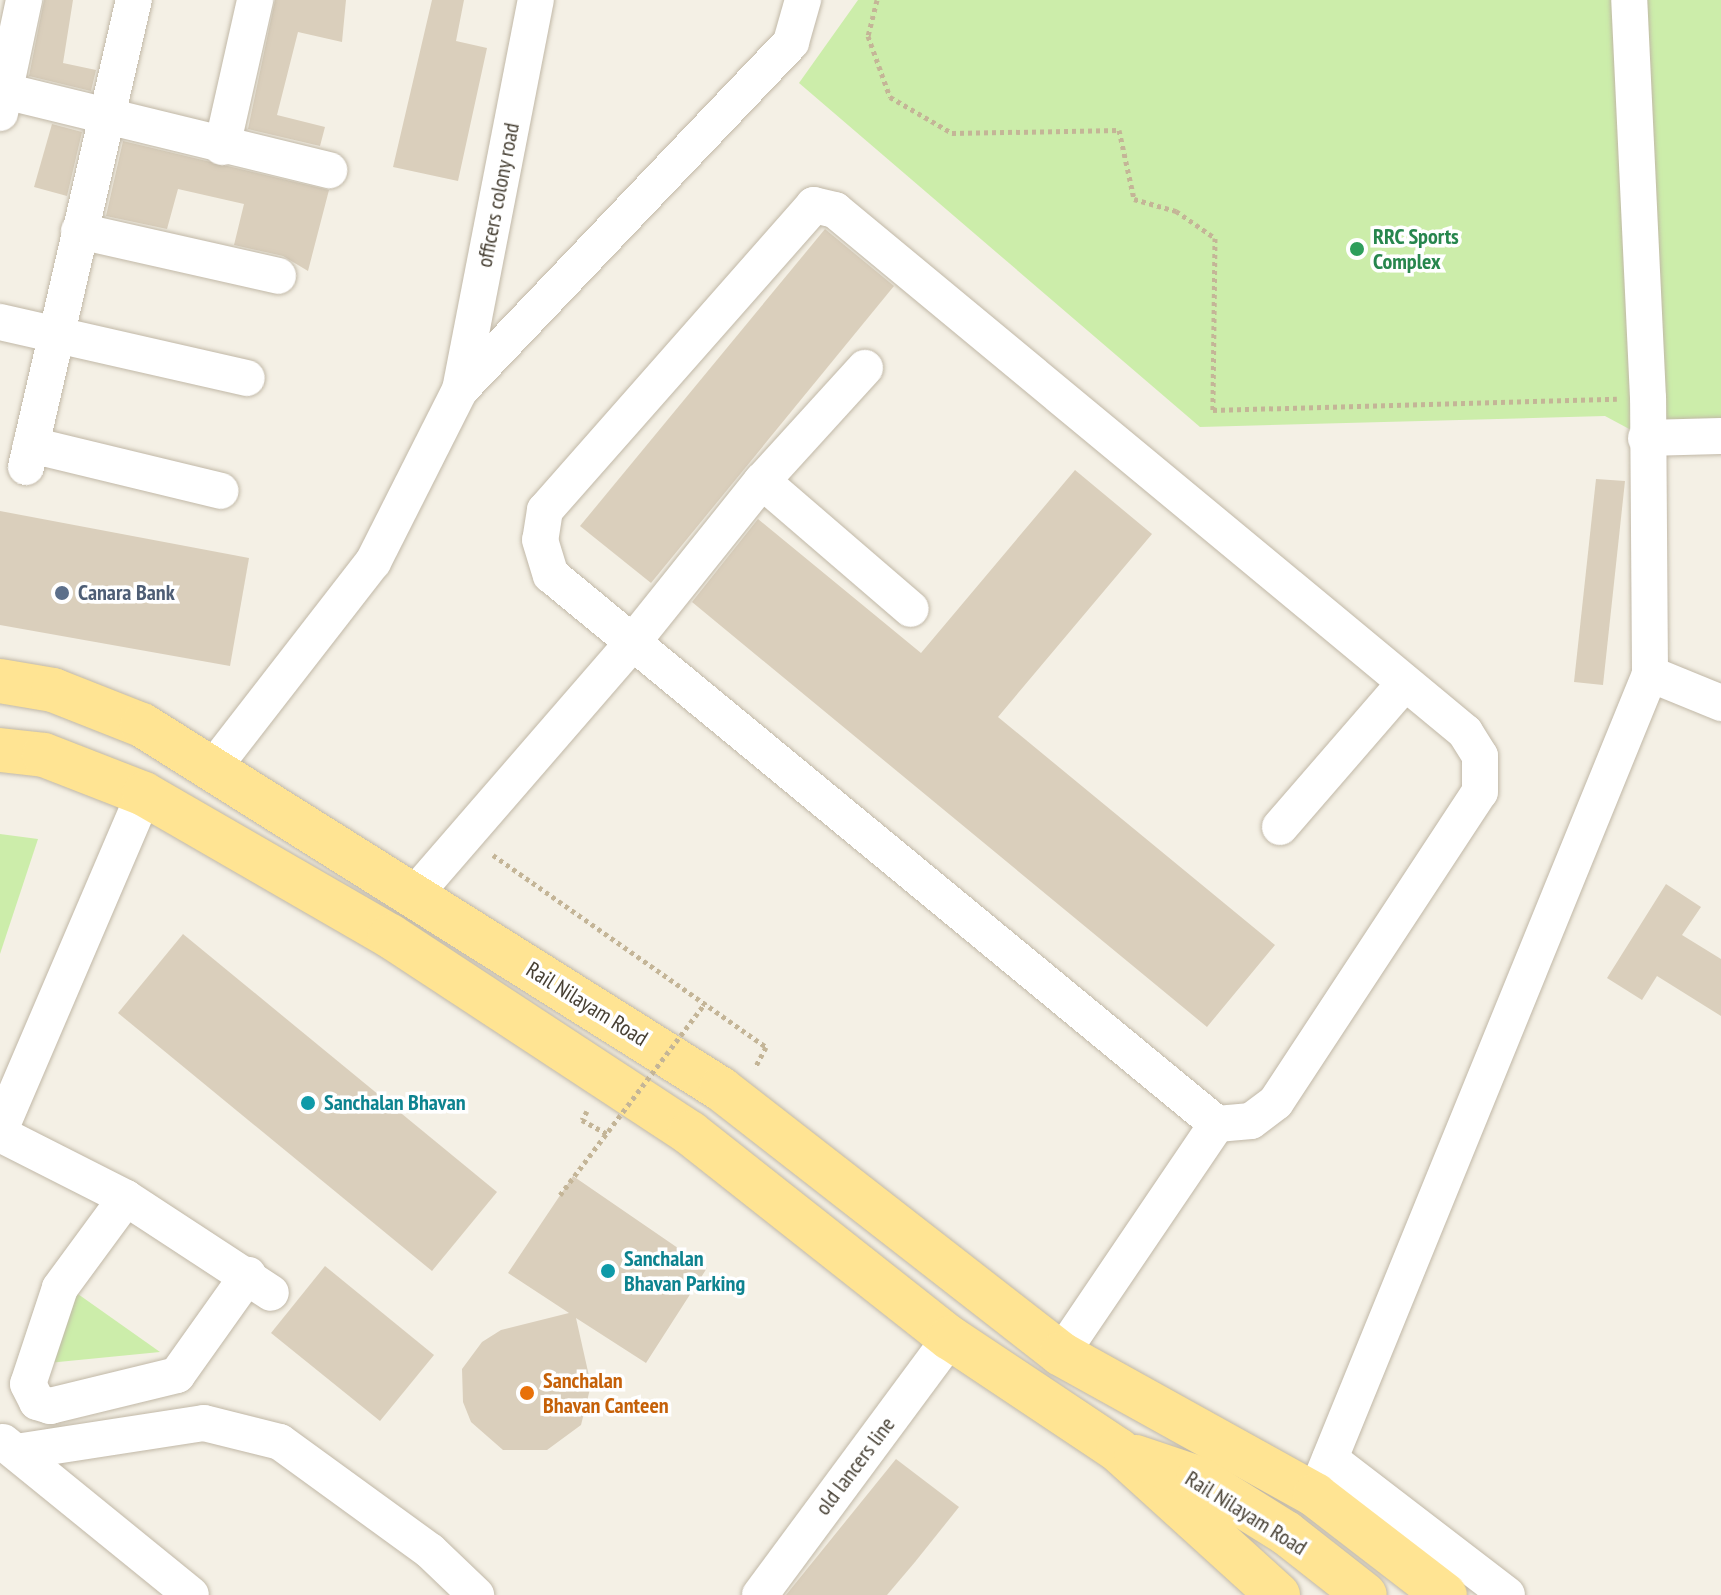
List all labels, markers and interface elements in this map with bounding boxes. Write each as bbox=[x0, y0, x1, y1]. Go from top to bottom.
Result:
street label: officers colony road bbox=[471, 120, 525, 270]
place label: RRC Sports Complex bbox=[1373, 223, 1460, 274]
marker: RRC Sports Complex bbox=[1348, 240, 1366, 258]
place label: Canara Bank bbox=[78, 580, 175, 606]
marker: Canara Bank bbox=[53, 584, 71, 602]
street label: Rail Nilayam Road bbox=[521, 956, 653, 1052]
place label: Sanchalan Bhavan bbox=[324, 1090, 466, 1116]
marker: Sanchalan Bhavan bbox=[299, 1094, 317, 1112]
place label: Sanchalan Bhavan Parking bbox=[624, 1245, 745, 1296]
marker: Sanchalan Bhavan Parking bbox=[599, 1262, 617, 1280]
place label: Sanchalan Bhavan Canteen bbox=[543, 1367, 669, 1418]
marker: Sanchalan Bhavan Canteen bbox=[518, 1384, 536, 1402]
street label: old lancers line bbox=[810, 1412, 900, 1520]
street label: Rail Nilayam Road bbox=[1180, 1465, 1312, 1561]

